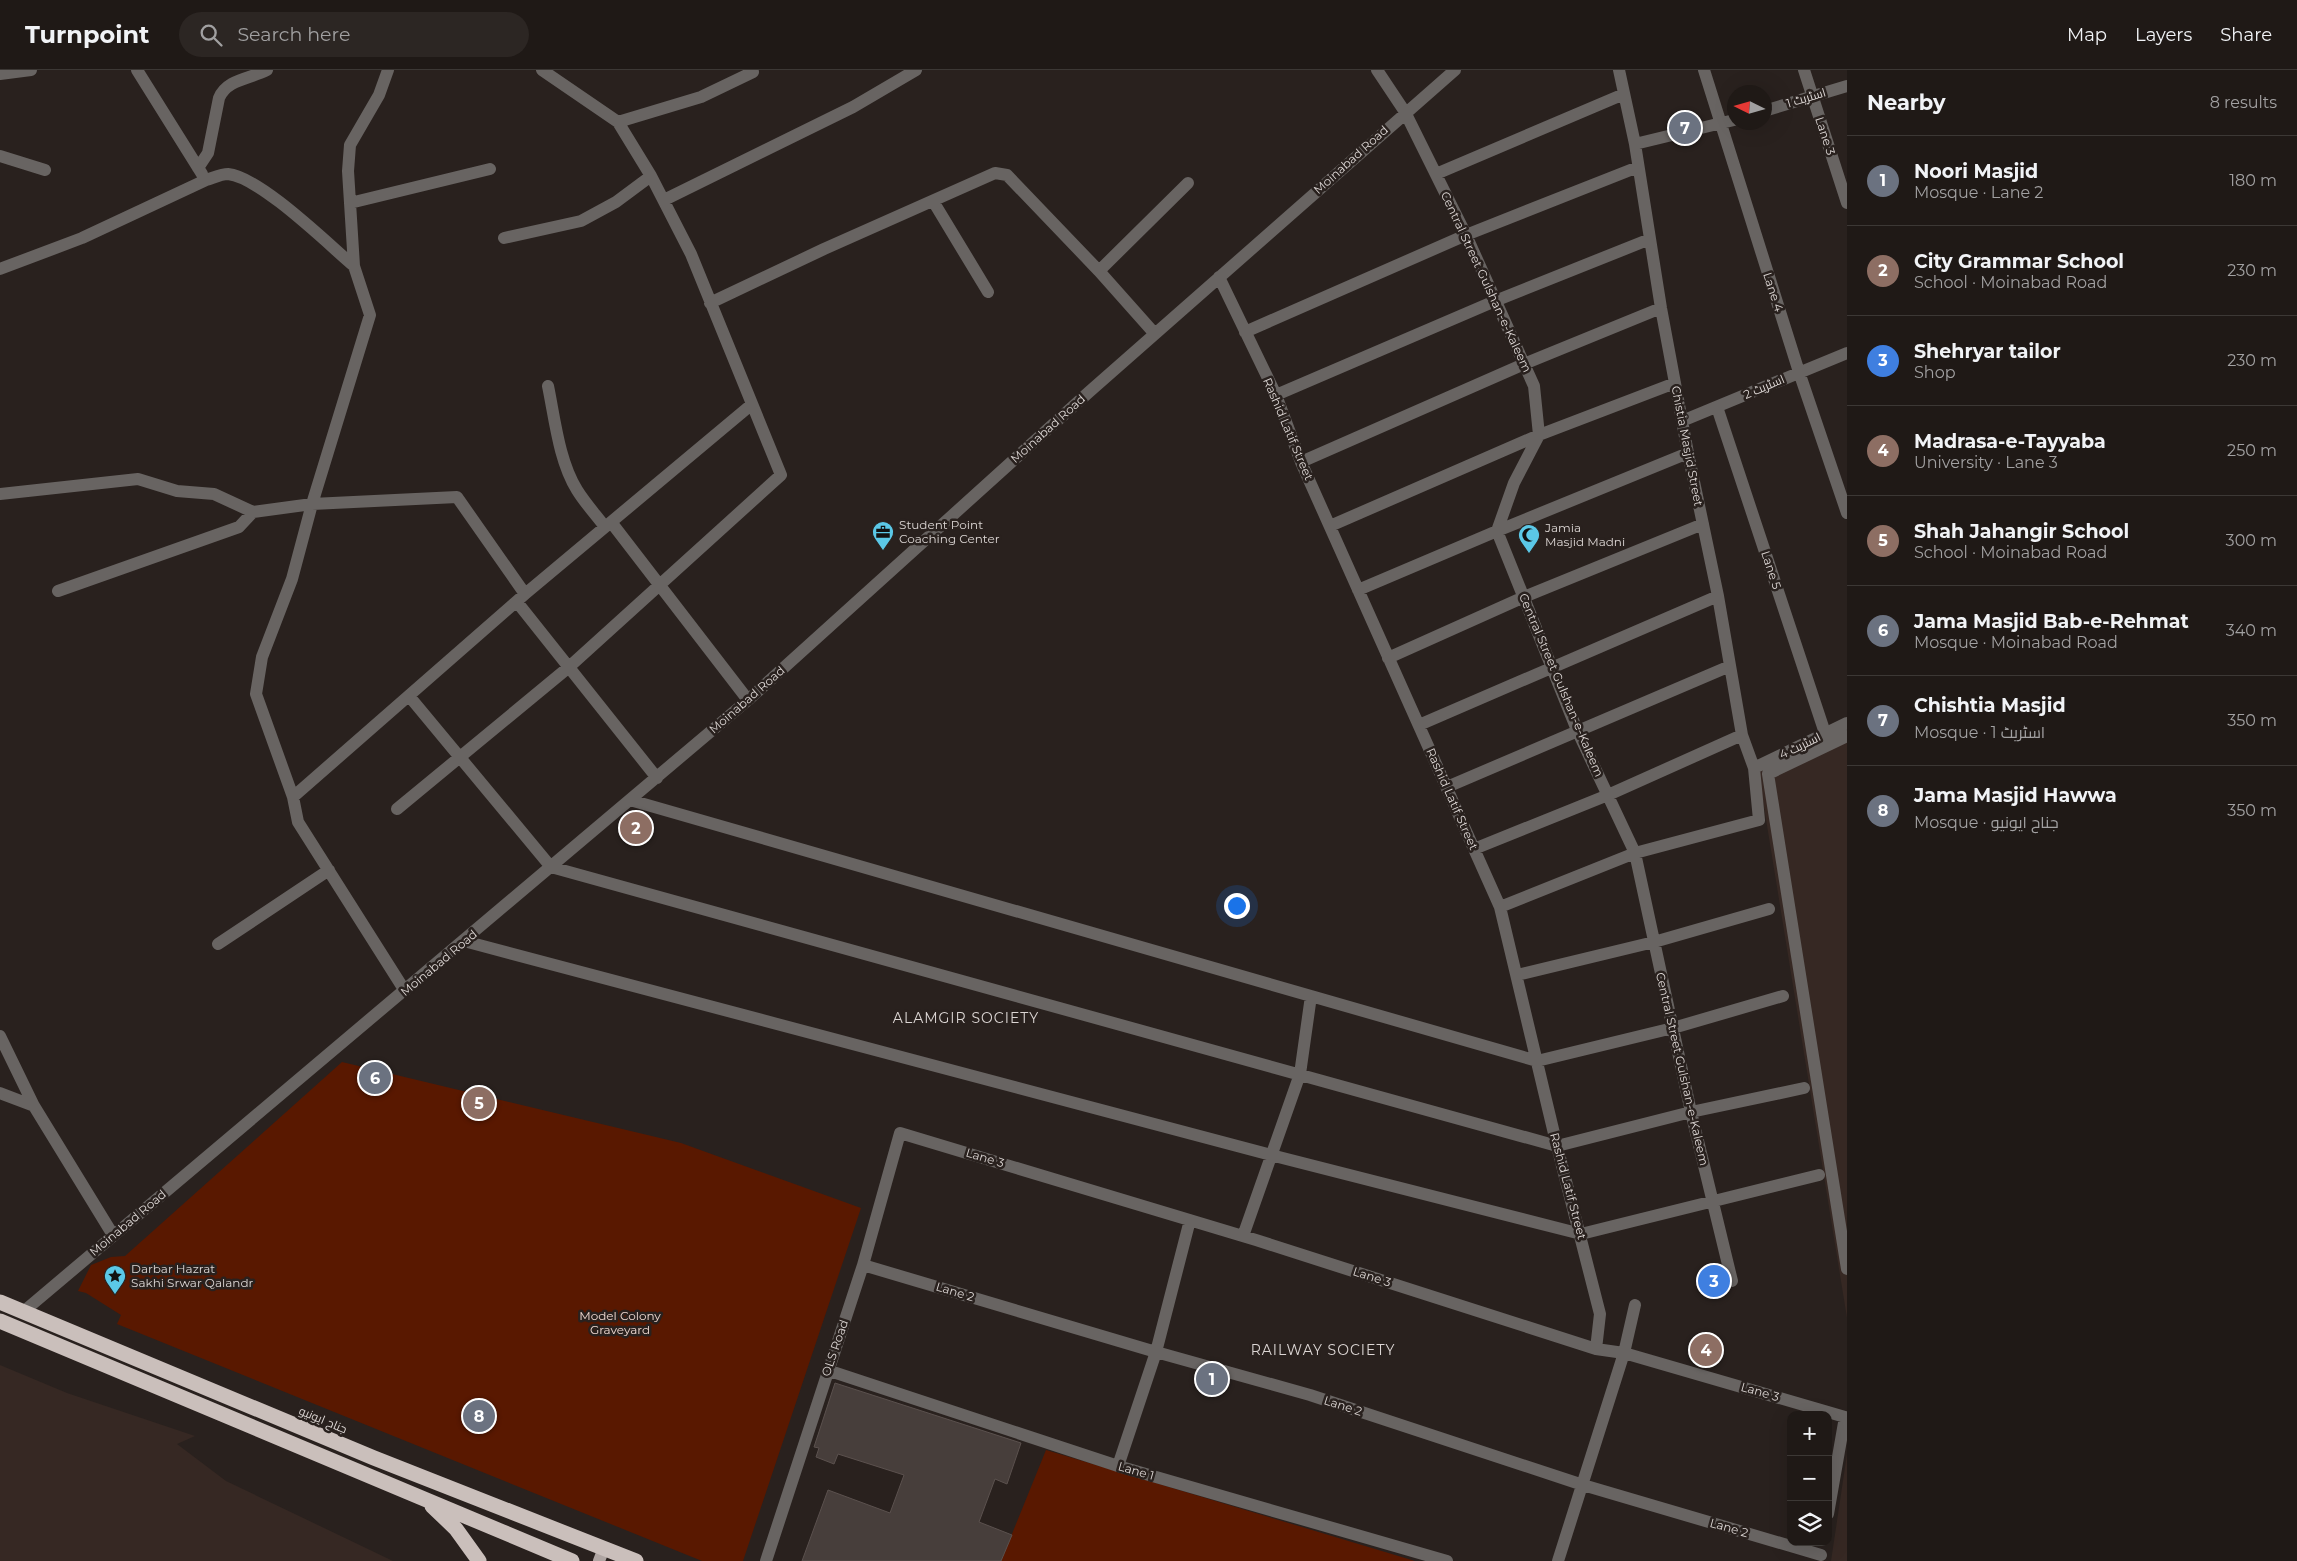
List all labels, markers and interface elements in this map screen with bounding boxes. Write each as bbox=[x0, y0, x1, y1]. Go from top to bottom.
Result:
search box bbox=[179, 12, 529, 57]
text: Turnpoint bbox=[25, 20, 149, 49]
icon: search bbox=[197, 21, 225, 49]
text: Search here bbox=[237, 23, 350, 46]
text: Map bbox=[2067, 24, 2107, 46]
text: Layers bbox=[2135, 24, 2192, 46]
text: Share bbox=[2220, 24, 2272, 46]
street label: اسٹریٹ 1 bbox=[1784, 84, 1828, 111]
north arrow bbox=[1727, 85, 1772, 130]
text: Nearby bbox=[1867, 90, 1946, 115]
text: 8 results bbox=[2210, 93, 2277, 112]
pin: 7 bbox=[1669, 109, 1701, 147]
street label: Lane 3 bbox=[1812, 115, 1839, 157]
street label: Moinabad Road bbox=[1310, 122, 1391, 197]
text: Noori Masjid bbox=[1914, 160, 2038, 183]
text: 1 bbox=[1880, 171, 1886, 190]
text: 180 m bbox=[2229, 171, 2277, 190]
text: Mosque · Lane 2 bbox=[1914, 183, 2043, 202]
street label: Central Street Gulshan-e-Kaleem bbox=[1438, 189, 1535, 375]
text: City Grammar School bbox=[1914, 250, 2124, 273]
text: 2 bbox=[1878, 261, 1888, 280]
text: 230 m bbox=[2227, 261, 2277, 280]
street label: Lane 4 bbox=[1760, 270, 1787, 314]
text: School · Moinabad Road bbox=[1914, 273, 2107, 292]
text: Shehryar tailor bbox=[1914, 340, 2061, 363]
text: 3 bbox=[1878, 351, 1888, 370]
text: 230 m bbox=[2227, 351, 2277, 370]
text: Shop bbox=[1914, 363, 1956, 382]
street label: اسٹریٹ 2 bbox=[1741, 371, 1787, 402]
street label: Rashid Latif Street bbox=[1260, 375, 1317, 482]
street label: Chistia Masjid Street bbox=[1668, 384, 1707, 508]
street label: Moinabad Road bbox=[1007, 391, 1088, 466]
text: Madrasa-e-Tayyaba bbox=[1914, 430, 2106, 453]
text: 4 bbox=[1877, 441, 1889, 460]
text: 250 m bbox=[2227, 441, 2277, 460]
text: University · Lane 3 bbox=[1914, 453, 2058, 472]
place label: Student Point Coaching Center bbox=[899, 517, 1000, 546]
office icon: Student Point Coaching Center bbox=[871, 520, 895, 551]
place label: Jamia Masjid Madni bbox=[1544, 520, 1625, 549]
text: Shah Jahangir School bbox=[1914, 520, 2129, 543]
mosque icon: Jamia Masjid Madni bbox=[1517, 523, 1541, 554]
text: 5 bbox=[1878, 531, 1888, 550]
text: 300 m bbox=[2226, 531, 2277, 550]
text: School · Moinabad Road bbox=[1914, 543, 2107, 562]
street label: Lane 5 bbox=[1758, 549, 1785, 591]
street label: Central Street Gulshan-e-Kaleem bbox=[1516, 591, 1607, 779]
text: Jama Masjid Bab-e-Rehmat bbox=[1914, 610, 2189, 633]
text: 6 bbox=[1878, 621, 1888, 640]
text: 340 m bbox=[2226, 621, 2277, 640]
text: Mosque · Moinabad Road bbox=[1914, 633, 2118, 652]
street label: Moinabad Road bbox=[706, 663, 788, 737]
text: Chishtia Masjid bbox=[1914, 694, 2066, 717]
text: 7 bbox=[1878, 711, 1888, 730]
text: 350 m bbox=[2227, 711, 2277, 730]
text: Mosque · اسٹریٹ 1 bbox=[1914, 723, 2045, 742]
street label: اسٹریٹ 4 bbox=[1777, 729, 1823, 762]
street label: Rashid Latif Street bbox=[1423, 746, 1482, 852]
text: Jama Masjid Hawwa bbox=[1914, 784, 2117, 807]
text: 8 bbox=[1878, 801, 1888, 820]
text: 350 m bbox=[2227, 801, 2277, 820]
pin: 2 bbox=[620, 809, 652, 847]
text: Mosque · جناح ایونیو bbox=[1914, 813, 2059, 832]
your location bbox=[1224, 893, 1250, 919]
street label: Moinabad Road bbox=[397, 926, 480, 999]
street label: Central Street Gulshan-e-Kaleem bbox=[1653, 971, 1712, 1167]
district label: ALAMGIR SOCIETY bbox=[893, 1009, 1039, 1027]
pin: 6 bbox=[359, 1059, 391, 1097]
pin: 5 bbox=[463, 1084, 495, 1122]
street label: Rashid Latif Street bbox=[1547, 1131, 1590, 1241]
street label: Lane 3 bbox=[964, 1145, 1006, 1171]
street label: Moinabad Road bbox=[86, 1186, 169, 1259]
place label: Darbar Hazrat Sakhi Srwar Qalandr bbox=[131, 1261, 254, 1290]
pin: 3 bbox=[1698, 1262, 1730, 1300]
street label: Lane 3 bbox=[1351, 1263, 1393, 1290]
place icon: Darbar Hazrat Sakhi Srwar Qalandr bbox=[103, 1264, 127, 1295]
street label: Lane 2 bbox=[934, 1279, 976, 1305]
park label: Model Colony Graveyard bbox=[579, 1308, 661, 1337]
street label: OLS Road bbox=[818, 1318, 851, 1378]
pin: 4 bbox=[1690, 1331, 1722, 1369]
district label: RAILWAY SOCIETY bbox=[1251, 1341, 1395, 1359]
pin: 1 bbox=[1196, 1360, 1228, 1398]
street label: Lane 3 bbox=[1739, 1379, 1781, 1404]
street label: Lane 2 bbox=[1322, 1392, 1364, 1419]
pin: 8 bbox=[463, 1397, 495, 1435]
street label: جناح ایونیو bbox=[296, 1403, 350, 1437]
map controls bbox=[1787, 1411, 1832, 1546]
button: + bbox=[1787, 1411, 1832, 1456]
button: − bbox=[1787, 1456, 1832, 1501]
street label: Lane 1 bbox=[1116, 1458, 1156, 1483]
button: layers bbox=[1787, 1501, 1832, 1546]
street label: Lane 2 bbox=[1708, 1515, 1750, 1540]

